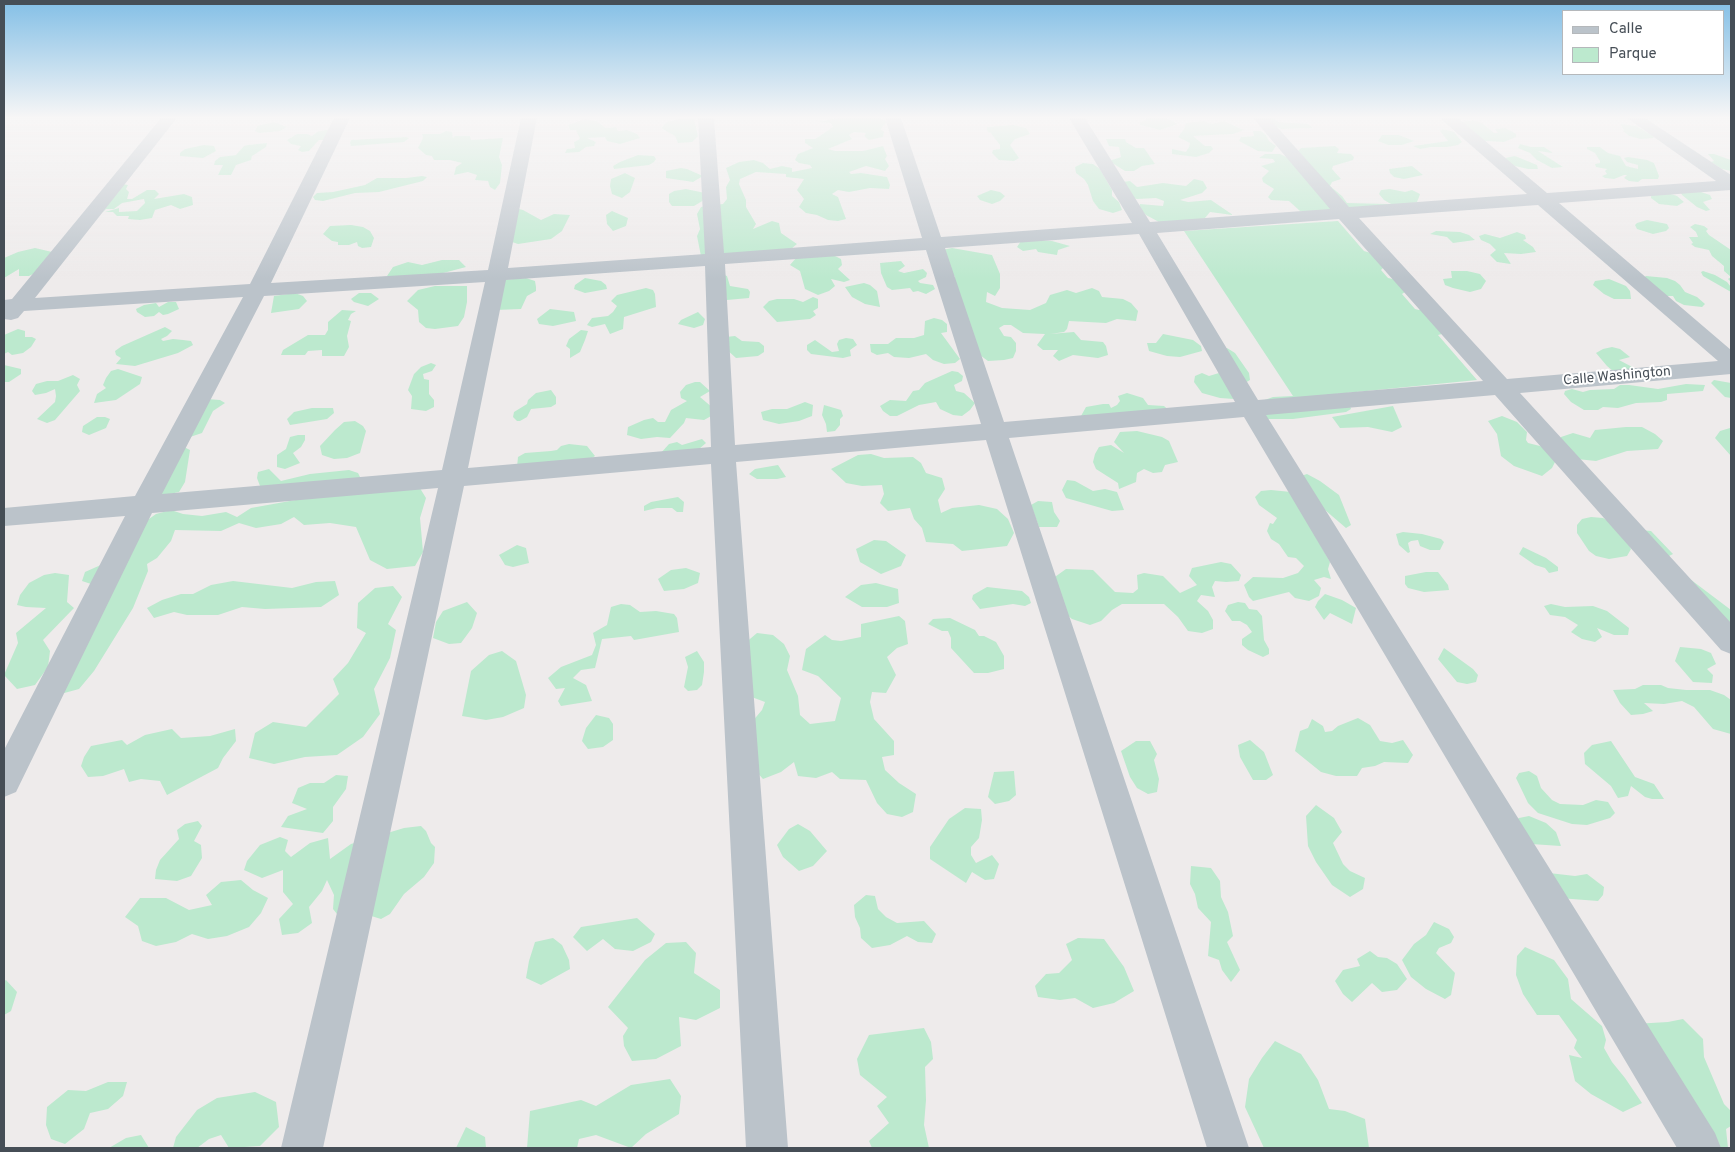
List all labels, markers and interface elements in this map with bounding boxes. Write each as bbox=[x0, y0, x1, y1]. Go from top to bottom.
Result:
legend bbox=[1562, 10, 1725, 75]
text: Calle bbox=[1609, 20, 1643, 39]
text: Parque bbox=[1609, 45, 1657, 64]
street label: Calle Washington bbox=[1562, 364, 1672, 390]

